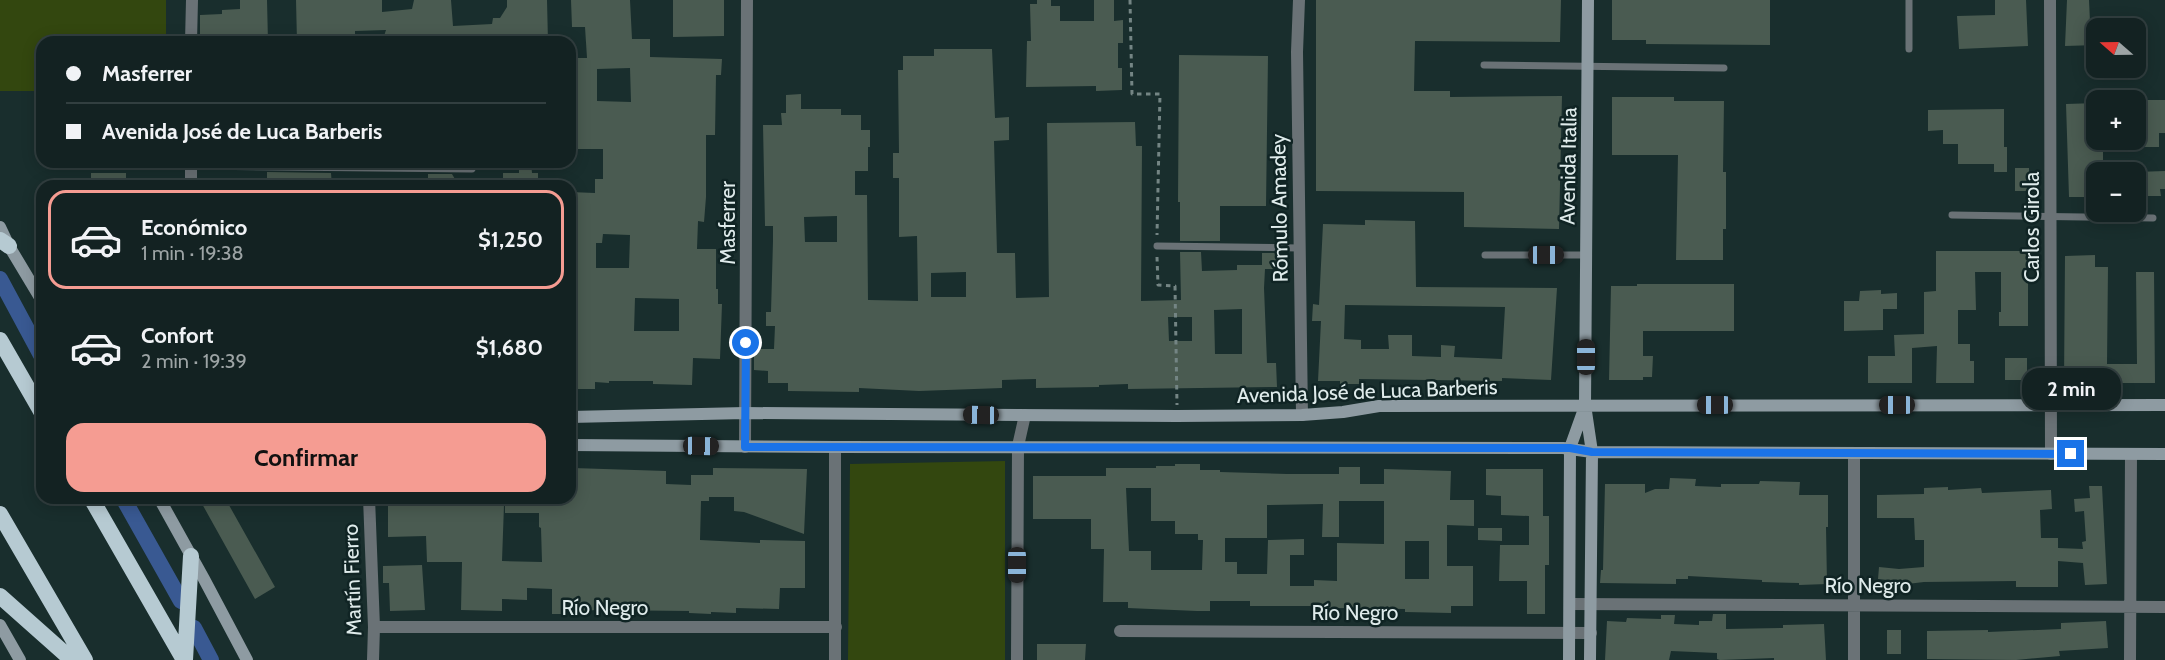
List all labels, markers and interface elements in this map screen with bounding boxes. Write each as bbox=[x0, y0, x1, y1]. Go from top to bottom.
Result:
north arrow bbox=[2086, 18, 2146, 78]
map controls bbox=[2086, 18, 2146, 222]
text: Masferrer bbox=[102, 60, 192, 87]
button: + bbox=[2086, 90, 2146, 150]
street label: Avenida Italia bbox=[1554, 107, 1582, 225]
text: Avenida José de Luca Barberis bbox=[102, 118, 382, 145]
street label: Rómulo Amadey bbox=[1265, 133, 1293, 283]
button: − bbox=[2086, 162, 2146, 222]
street label: Carlos Girola bbox=[2019, 172, 2044, 282]
street label: Masferrer bbox=[715, 181, 740, 265]
icon: car bbox=[69, 213, 123, 267]
text: Económico bbox=[141, 214, 247, 241]
text: $1,250 bbox=[478, 226, 543, 253]
text: 1 min · 19:38 bbox=[141, 241, 244, 265]
car bbox=[1528, 246, 1564, 264]
icon: car bbox=[69, 321, 123, 375]
text: Confort bbox=[141, 322, 214, 349]
route start bbox=[732, 329, 759, 356]
text: $1,680 bbox=[476, 334, 543, 361]
car bbox=[1577, 339, 1595, 375]
text: 2 min · 19:39 bbox=[141, 349, 247, 373]
callout: 2 min bbox=[2022, 367, 2120, 409]
street label: Avenida José de Luca Barberis bbox=[1236, 374, 1498, 408]
text: 2 min bbox=[2047, 377, 2096, 401]
car bbox=[1697, 396, 1733, 414]
car bbox=[1879, 396, 1915, 414]
car bbox=[963, 406, 999, 424]
button: Confirmar bbox=[66, 423, 546, 492]
car bbox=[683, 437, 719, 455]
route end bbox=[2057, 440, 2084, 467]
street label: Martín Fierro bbox=[338, 523, 366, 637]
car bbox=[1008, 547, 1026, 583]
street label: Río Negro bbox=[1825, 573, 1911, 598]
street label: Río Negro bbox=[562, 595, 648, 620]
street label: Río Negro bbox=[1312, 600, 1398, 625]

